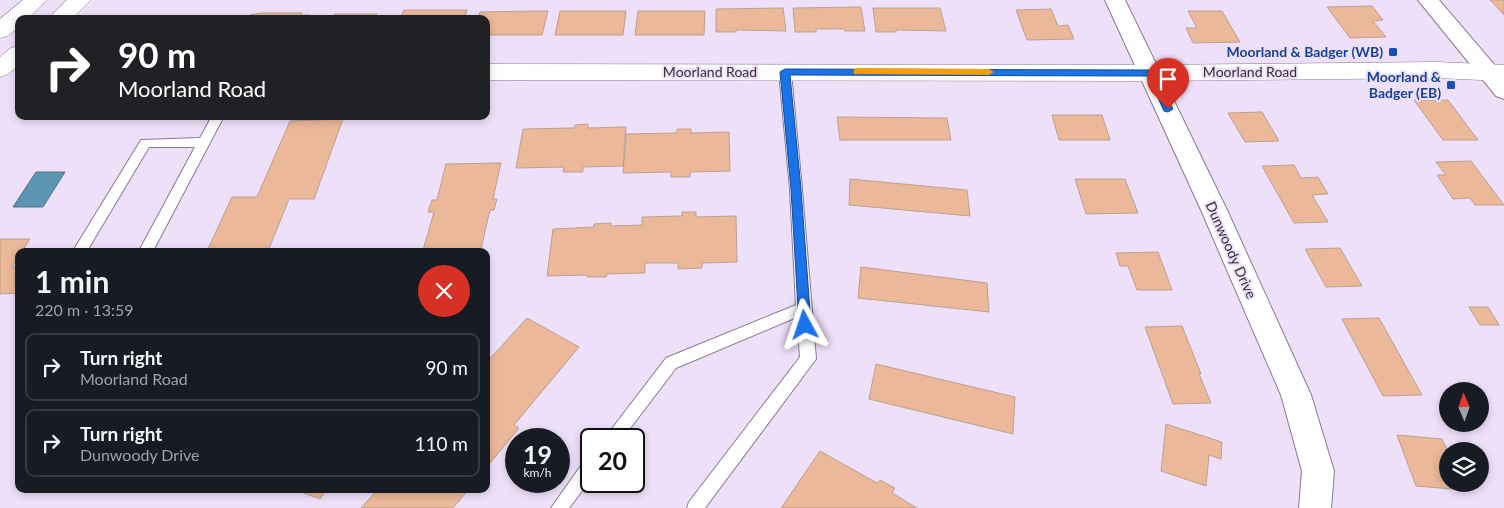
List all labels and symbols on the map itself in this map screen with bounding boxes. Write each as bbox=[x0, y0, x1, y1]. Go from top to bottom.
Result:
place label: Moorland & Badger (WB) bbox=[1226, 43, 1383, 60]
marker: Moorland & Badger (WB) bbox=[1387, 46, 1399, 58]
pin bbox=[1147, 58, 1189, 109]
street label: Moorland Road bbox=[663, 63, 757, 80]
street label: Moorland Road bbox=[1203, 63, 1297, 80]
place label: Moorland & Badger (EB) bbox=[1367, 68, 1442, 101]
marker: Moorland & Badger (EB) bbox=[1445, 79, 1457, 91]
street label: Dunwoody Drive bbox=[1202, 199, 1260, 301]
position arrow bbox=[778, 298, 830, 350]
north arrow bbox=[1439, 382, 1489, 432]
speed limit sign: 20 bbox=[580, 428, 645, 493]

